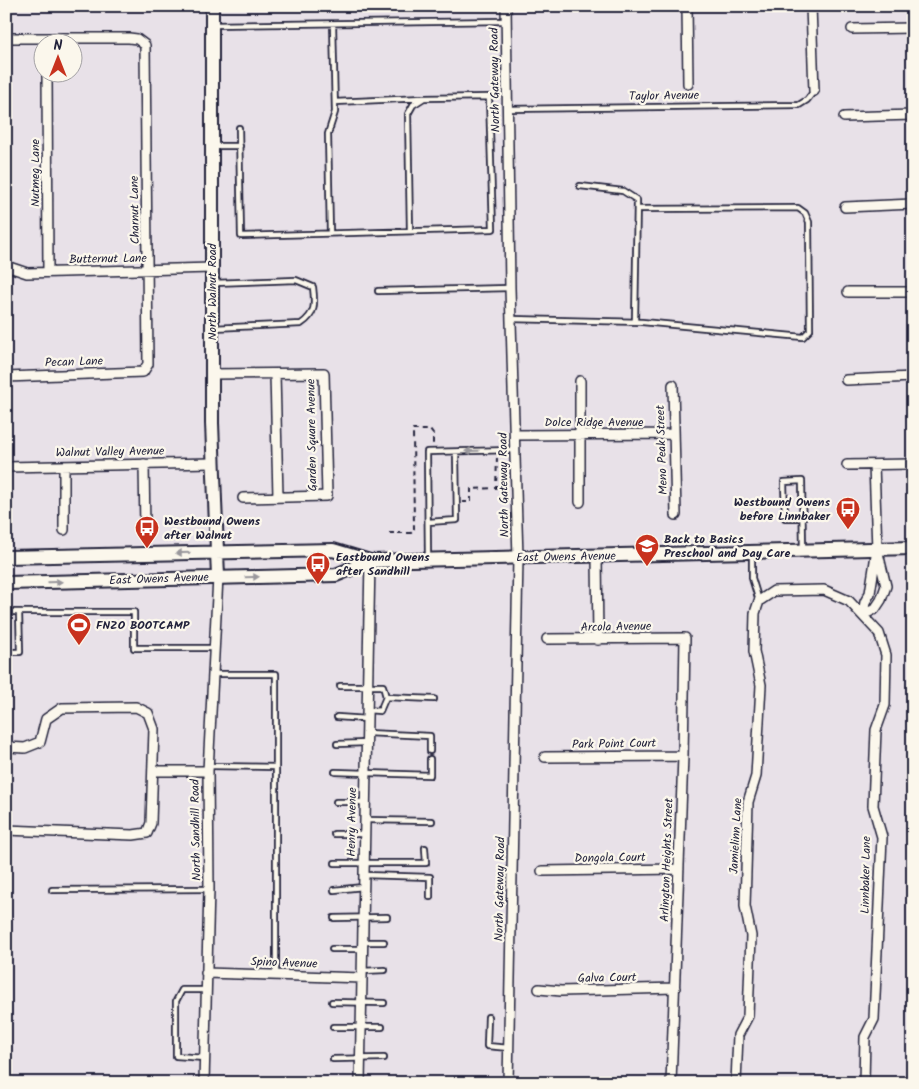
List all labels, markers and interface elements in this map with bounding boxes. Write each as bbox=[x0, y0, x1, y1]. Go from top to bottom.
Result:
street label: North Gateway Road bbox=[485, 27, 505, 132]
north arrow bbox=[32, 32, 82, 82]
text: N bbox=[54, 35, 63, 57]
street label: Taylor Avenue bbox=[629, 86, 700, 106]
street label: Nutmeg Lane bbox=[26, 138, 45, 207]
street label: Charnut Lane bbox=[125, 175, 145, 245]
street label: North Walnut Road bbox=[203, 242, 222, 341]
street label: Butternut Lane bbox=[69, 249, 148, 269]
street label: Pecan Lane bbox=[45, 351, 104, 373]
street label: Garden Square Avenue bbox=[302, 378, 322, 491]
street label: Meno Peak Street bbox=[651, 404, 673, 495]
street label: Dolce Ridge Avenue bbox=[545, 413, 644, 432]
street label: North Gateway Road bbox=[494, 432, 514, 537]
street label: Walnut Valley Avenue bbox=[56, 442, 165, 462]
one-way arrow bbox=[463, 448, 479, 456]
place label: Westbound Owens before Linnbaker bbox=[734, 493, 831, 526]
bus stop icon: Westbound Owens before Linnbaker bbox=[835, 496, 861, 530]
place label: Westbound Owens after Walnut bbox=[164, 512, 261, 545]
bus stop icon: Westbound Owens after Walnut bbox=[134, 515, 160, 549]
place label: Back to Basics Preschool and Day Care bbox=[664, 530, 790, 563]
school or university icon: Back to Basics Preschool and Day Care bbox=[634, 533, 660, 567]
street label: East Owens Avenue bbox=[516, 547, 617, 567]
place label: Eastbound Owens after Sandhill bbox=[336, 548, 430, 581]
one-way arrow bbox=[175, 550, 191, 558]
bus stop icon: Eastbound Owens after Sandhill bbox=[305, 551, 331, 585]
street label: East Owens Avenue bbox=[109, 568, 210, 590]
one-way arrow bbox=[245, 572, 261, 580]
one-way arrow bbox=[47, 578, 63, 586]
sports icon: FNZO BOOTCAMP bbox=[66, 612, 92, 646]
place label: FNZO BOOTCAMP bbox=[96, 616, 190, 635]
street label: Arcola Avenue bbox=[580, 617, 652, 637]
street label: Park Point Court bbox=[572, 734, 657, 754]
street label: North Sandhill Road bbox=[186, 778, 206, 881]
street label: Henry Avenue bbox=[342, 786, 362, 857]
street label: Arlington Heights Street bbox=[655, 797, 679, 922]
street label: Jamielinn Lane bbox=[725, 797, 748, 875]
street label: Linnbaker Lane bbox=[856, 835, 876, 914]
street label: North Gateway Road bbox=[490, 836, 510, 941]
street label: Dongola Court bbox=[574, 848, 646, 868]
street label: Spino Avenue bbox=[250, 952, 318, 974]
street label: Galva Court bbox=[578, 968, 637, 988]

